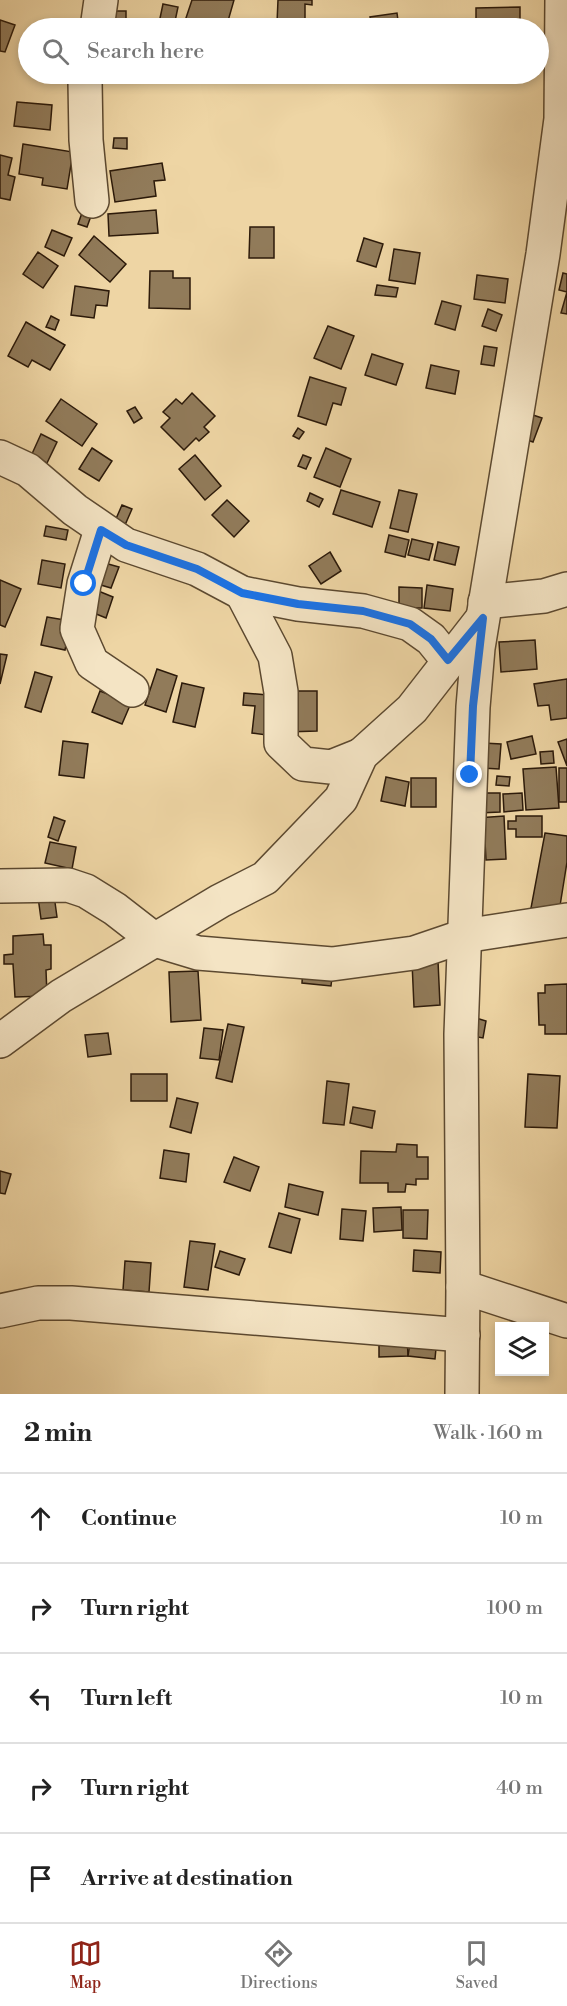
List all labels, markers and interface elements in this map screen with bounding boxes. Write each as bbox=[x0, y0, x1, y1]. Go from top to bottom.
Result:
search box bbox=[18, 18, 549, 84]
icon: search bbox=[39, 35, 72, 68]
text: Search here bbox=[87, 38, 204, 65]
route start bbox=[70, 570, 96, 596]
route end bbox=[456, 761, 482, 787]
map controls bbox=[495, 1322, 549, 1376]
button: layers bbox=[495, 1322, 549, 1376]
text: 2 min bbox=[24, 1417, 92, 1449]
text: Walk · 160 m bbox=[433, 1421, 543, 1446]
icon: ahead bbox=[24, 1502, 57, 1535]
text: Continue bbox=[81, 1505, 177, 1532]
text: 10 m bbox=[500, 1506, 543, 1531]
icon: right bbox=[24, 1592, 57, 1625]
text: Turn right bbox=[81, 1595, 189, 1622]
text: 100 m bbox=[487, 1596, 543, 1621]
icon: left bbox=[24, 1682, 57, 1715]
text: Turn left bbox=[81, 1685, 172, 1712]
text: 10 m bbox=[500, 1686, 543, 1711]
icon: right bbox=[24, 1772, 57, 1805]
text: Turn right bbox=[81, 1775, 189, 1802]
text: 40 m bbox=[496, 1776, 543, 1801]
icon: arrive bbox=[24, 1862, 57, 1895]
text: Arrive at destination bbox=[81, 1865, 293, 1892]
tab: Map bbox=[69, 1937, 102, 1993]
tab: Directions bbox=[240, 1937, 318, 1993]
tab: Saved bbox=[456, 1937, 498, 1993]

